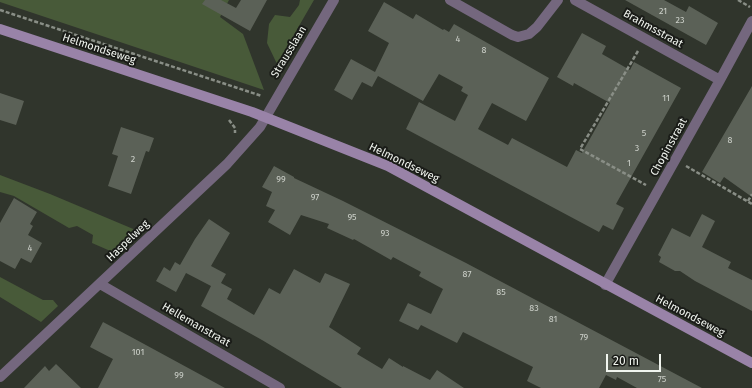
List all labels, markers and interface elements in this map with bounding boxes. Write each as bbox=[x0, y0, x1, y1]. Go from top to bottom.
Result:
house number: 21 bbox=[659, 6, 667, 16]
street label: Brahmsstraat bbox=[621, 7, 685, 51]
house number: 23 bbox=[676, 15, 684, 25]
street label: Strausslaan bbox=[268, 24, 310, 80]
street label: Helmondseweg bbox=[61, 31, 137, 67]
house number: 4 bbox=[456, 34, 460, 44]
house number: 8 bbox=[482, 45, 486, 55]
house number: 11 bbox=[662, 93, 670, 103]
street label: Chopinstraat bbox=[648, 116, 690, 178]
house number: 5 bbox=[642, 128, 646, 138]
house number: 8 bbox=[728, 135, 732, 145]
street label: Helmondseweg bbox=[367, 140, 441, 186]
house number: 3 bbox=[635, 143, 639, 153]
house number: 2 bbox=[131, 154, 135, 164]
house number: 1 bbox=[627, 158, 631, 168]
house number: 99 bbox=[276, 174, 286, 184]
house number: 97 bbox=[311, 192, 319, 202]
house number: 95 bbox=[347, 212, 357, 222]
street label: Haspelweg bbox=[104, 218, 152, 264]
house number: 93 bbox=[380, 228, 390, 238]
house number: 4 bbox=[28, 243, 32, 253]
house number: 87 bbox=[463, 269, 471, 279]
house number: 85 bbox=[496, 287, 506, 297]
street label: Helmondseweg bbox=[653, 292, 727, 340]
street label: Hellemanstraat bbox=[160, 300, 232, 350]
house number: 83 bbox=[529, 303, 539, 313]
house number: 81 bbox=[549, 314, 557, 324]
house number: 79 bbox=[580, 332, 588, 342]
scale bar bbox=[608, 346, 663, 372]
house number: 101 bbox=[132, 347, 144, 357]
text: 20 m bbox=[613, 354, 639, 368]
house number: 99 bbox=[174, 370, 184, 380]
house number: 75 bbox=[658, 374, 666, 384]

